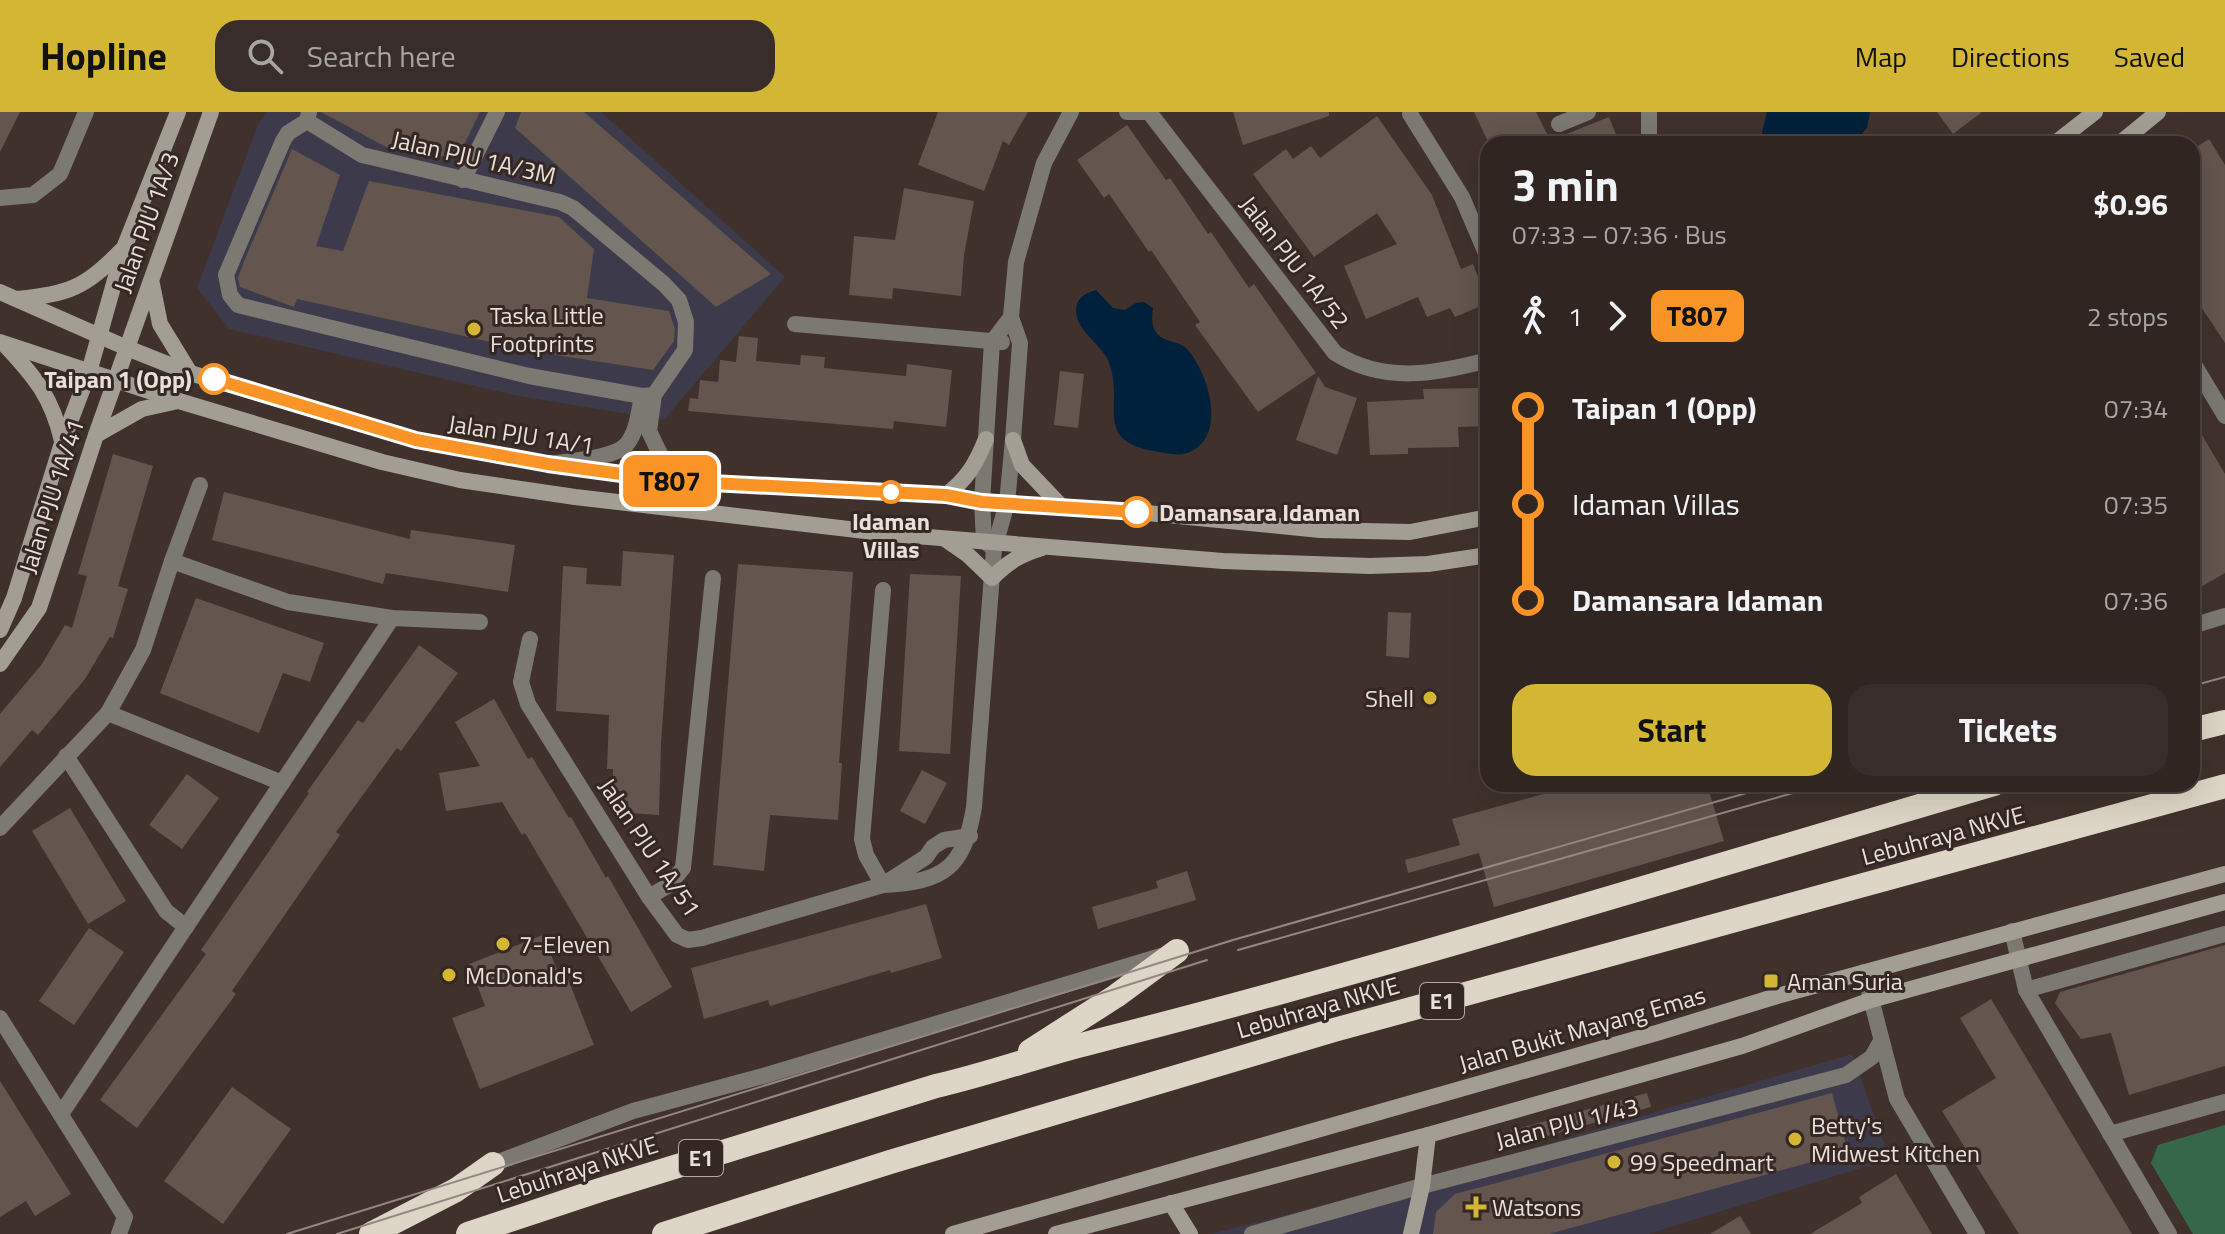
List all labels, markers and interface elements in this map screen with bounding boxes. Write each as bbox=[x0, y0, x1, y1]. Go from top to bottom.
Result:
search box bbox=[215, 20, 775, 92]
text: Hopline bbox=[40, 27, 167, 85]
text: Search here bbox=[307, 33, 456, 79]
icon: search bbox=[243, 34, 287, 78]
text: Map bbox=[1855, 35, 1907, 78]
text: Directions bbox=[1951, 35, 2070, 78]
text: Saved bbox=[2114, 35, 2185, 78]
street label: Jalan PJU 1A/3M bbox=[388, 121, 560, 193]
street label: Jalan PJU 1A/3 bbox=[104, 147, 188, 297]
text: 3 min bbox=[1512, 151, 1619, 218]
text: $0.96 bbox=[2093, 181, 2168, 227]
street label: Jalan PJU 1A/52 bbox=[1231, 188, 1359, 336]
text: 07:33 – 07:36 · Bus bbox=[1512, 215, 1727, 254]
icon: walk bbox=[1512, 294, 1556, 338]
icon: forward bbox=[1595, 294, 1639, 338]
text: T807 bbox=[1667, 294, 1728, 337]
place label: Taska Little Footprints bbox=[490, 297, 604, 361]
text: 1 bbox=[1568, 297, 1583, 336]
text: 2 stops bbox=[2087, 297, 2168, 336]
marker: Taska Little Footprints bbox=[465, 320, 483, 338]
place label: Taipan 1 (Opp) bbox=[44, 361, 192, 397]
marker: Taipan 1 (Opp) bbox=[199, 364, 229, 394]
text: Taipan 1 (Opp) bbox=[1572, 385, 1757, 431]
text: 07:34 bbox=[2104, 389, 2168, 428]
street label: Jalan PJU 1A/1 bbox=[446, 405, 596, 463]
street label: Jalan PJU 1A/41 bbox=[9, 414, 93, 578]
line badge: T807 bbox=[614, 455, 726, 507]
text: T807 bbox=[639, 459, 701, 502]
marker: Idaman Villas bbox=[880, 481, 902, 503]
text: Idaman Villas bbox=[1572, 481, 1740, 527]
text: 07:35 bbox=[2104, 485, 2168, 524]
place label: Damansara Idaman bbox=[1159, 494, 1360, 530]
marker: Damansara Idaman bbox=[1122, 497, 1152, 527]
place label: Idaman Villas bbox=[852, 503, 930, 567]
text: Damansara Idaman bbox=[1572, 577, 1823, 623]
text: 07:36 bbox=[2104, 581, 2168, 620]
place label: Shell bbox=[1365, 680, 1414, 716]
button: Start bbox=[1512, 684, 1832, 776]
button: Tickets bbox=[1848, 684, 2168, 776]
marker: Shell bbox=[1421, 689, 1439, 707]
street label: Jalan PJU 1A/51 bbox=[590, 770, 710, 924]
street label: Lebuhraya NKVE bbox=[1857, 796, 2029, 874]
place label: 7-Eleven bbox=[519, 926, 610, 962]
marker: 7-Eleven bbox=[494, 935, 512, 953]
place label: McDonald's bbox=[465, 957, 583, 993]
place label: Aman Suria bbox=[1787, 963, 1903, 999]
marker: McDonald's bbox=[440, 966, 458, 984]
street label: Lebuhraya NKVE bbox=[1232, 967, 1404, 1047]
marker: Aman Suria bbox=[1762, 972, 1780, 990]
street label: Jalan Bukit Mayang Emas bbox=[1454, 977, 1710, 1081]
road number: E1 bbox=[1420, 983, 1464, 1019]
street label: Jalan PJU 1/43 bbox=[1492, 1088, 1642, 1158]
place label: Betty's Midwest Kitchen bbox=[1811, 1107, 1980, 1171]
street label: Lebuhraya NKVE bbox=[492, 1126, 662, 1212]
marker: Betty's Midwest Kitchen bbox=[1786, 1130, 1804, 1148]
road number: E1 bbox=[679, 1140, 723, 1176]
place label: 99 Speedmart bbox=[1630, 1144, 1774, 1180]
marker: 99 Speedmart bbox=[1605, 1153, 1623, 1171]
place label: Watsons bbox=[1492, 1189, 1581, 1225]
marker: Watsons bbox=[1467, 1198, 1485, 1216]

